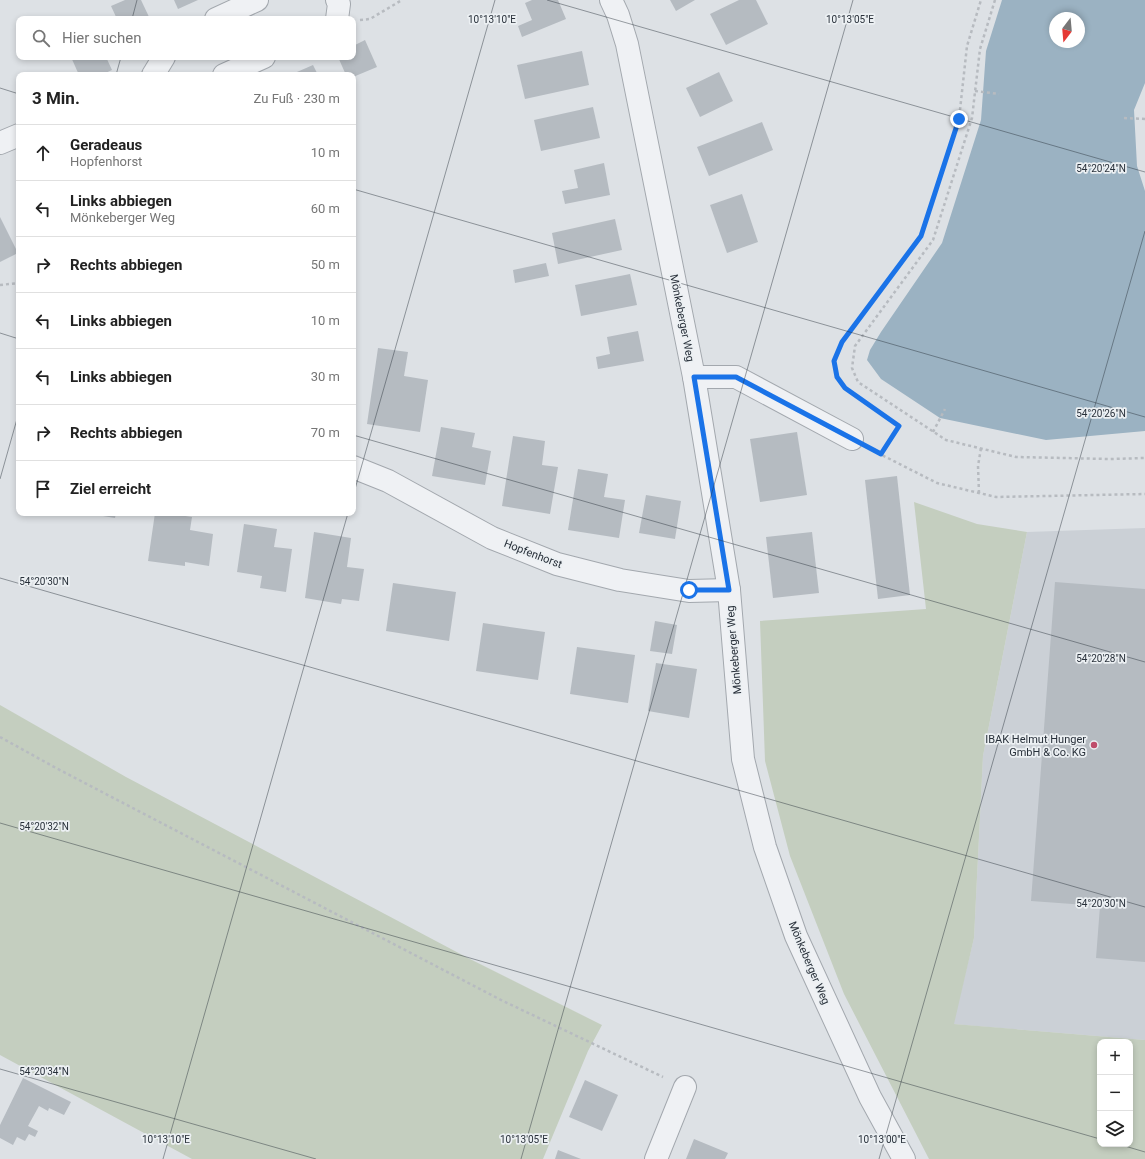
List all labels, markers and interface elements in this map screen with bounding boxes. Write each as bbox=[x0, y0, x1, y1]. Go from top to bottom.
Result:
north arrow bbox=[1049, 12, 1085, 48]
text: 10°13'10"E bbox=[468, 14, 516, 25]
text: 10°13'05"E bbox=[826, 14, 874, 25]
search box bbox=[16, 16, 356, 60]
icon: search bbox=[30, 27, 52, 49]
text: Hier suchen bbox=[62, 29, 141, 47]
text: 3 Min. bbox=[32, 88, 80, 108]
text: Zu Fuß · 230 m bbox=[254, 91, 340, 106]
route end bbox=[950, 110, 968, 128]
text: Geradeaus bbox=[70, 136, 142, 154]
icon: ahead bbox=[32, 142, 54, 164]
text: 10 m bbox=[311, 145, 340, 160]
text: Hopfenhorst bbox=[70, 154, 142, 169]
text: 54°20'24"N bbox=[1076, 163, 1126, 174]
text: Links abbiegen bbox=[70, 192, 172, 210]
icon: left bbox=[32, 198, 54, 220]
text: 60 m bbox=[311, 201, 340, 216]
text: Mönkeberger Weg bbox=[70, 210, 175, 225]
icon: right bbox=[32, 254, 54, 276]
text: Rechts abbiegen bbox=[70, 256, 183, 274]
text: 50 m bbox=[311, 257, 340, 272]
street label: Mönkeberger Weg bbox=[667, 273, 697, 363]
icon: left bbox=[32, 310, 54, 332]
text: Links abbiegen bbox=[70, 312, 172, 330]
text: 10 m bbox=[311, 313, 340, 328]
icon: left bbox=[32, 366, 54, 388]
text: Links abbiegen bbox=[70, 368, 172, 386]
text: 30 m bbox=[311, 369, 340, 384]
text: 54°20'26"N bbox=[1076, 408, 1126, 419]
icon: right bbox=[32, 422, 54, 444]
text: Rechts abbiegen bbox=[70, 424, 183, 442]
text: 70 m bbox=[311, 425, 340, 440]
icon: arrive bbox=[32, 478, 54, 500]
text: Ziel erreicht bbox=[70, 480, 151, 498]
street label: Hopfenhorst bbox=[502, 537, 564, 571]
text: 54°20'30"N bbox=[19, 576, 69, 587]
route start bbox=[680, 581, 698, 599]
street label: Mönkeberger Weg bbox=[724, 605, 744, 695]
text: 54°20'28"N bbox=[1076, 653, 1126, 664]
place label: IBAK Helmut Hunger GmbH & Co. KG bbox=[985, 733, 1086, 759]
marker: IBAK Helmut Hunger GmbH & Co. KG bbox=[1089, 740, 1099, 750]
text: 54°20'32"N bbox=[19, 821, 69, 832]
text: 54°20'30"N bbox=[1076, 898, 1126, 909]
street label: Mönkeberger Weg bbox=[786, 920, 832, 1006]
map controls bbox=[1097, 1039, 1133, 1147]
button: + bbox=[1097, 1039, 1133, 1075]
text: 54°20'34"N bbox=[19, 1066, 69, 1077]
button: − bbox=[1097, 1075, 1133, 1111]
button: layers bbox=[1097, 1111, 1133, 1147]
text: 10°13'10"E bbox=[142, 1134, 190, 1145]
text: 10°13'05"E bbox=[500, 1134, 548, 1145]
text: 10°13'00"E bbox=[858, 1134, 906, 1145]

